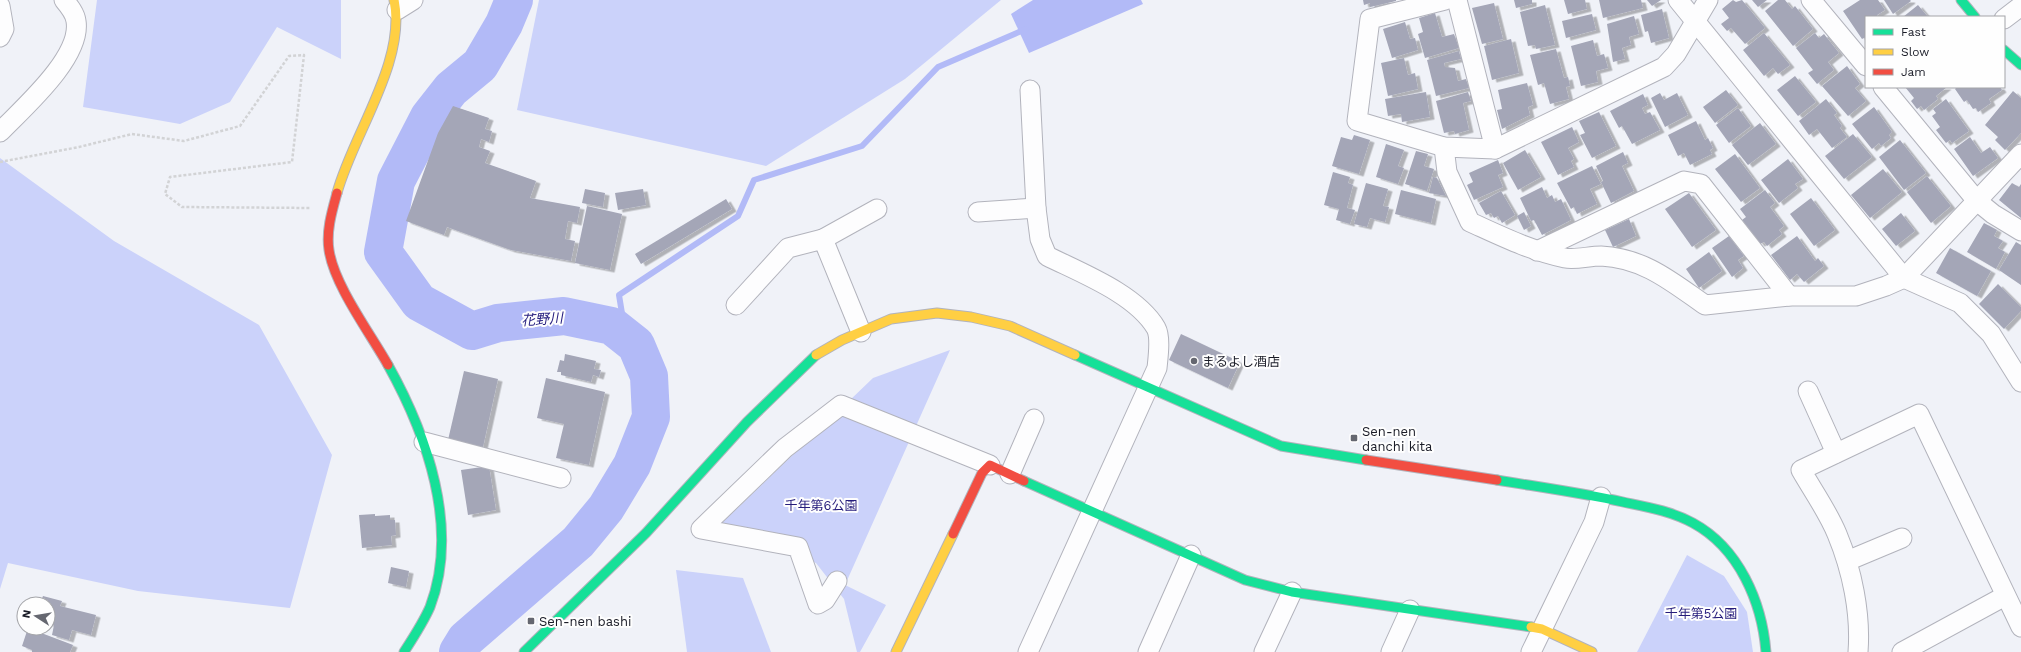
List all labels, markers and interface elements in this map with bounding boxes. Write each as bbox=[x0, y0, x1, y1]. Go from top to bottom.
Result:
legend bbox=[1865, 16, 2005, 88]
text: Fast bbox=[1901, 25, 1926, 39]
text: Slow bbox=[1901, 45, 1929, 59]
text: Jam bbox=[1901, 65, 1926, 79]
water label: 花野川 bbox=[520, 309, 566, 328]
place label: まるよし酒店 bbox=[1202, 354, 1280, 369]
marker: まるよし酒店 bbox=[1189, 356, 1199, 366]
place label: Sen-nen danchi kita bbox=[1362, 424, 1433, 454]
marker: Sen-nen danchi kita bbox=[1349, 433, 1359, 443]
park label: 千年第6公園 bbox=[785, 498, 857, 513]
north arrow bbox=[16, 596, 56, 636]
park label: 千年第5公園 bbox=[1665, 606, 1737, 621]
text: N bbox=[20, 609, 34, 619]
place label: Sen-nen bashi bbox=[539, 614, 631, 629]
marker: Sen-nen bashi bbox=[526, 616, 536, 626]

